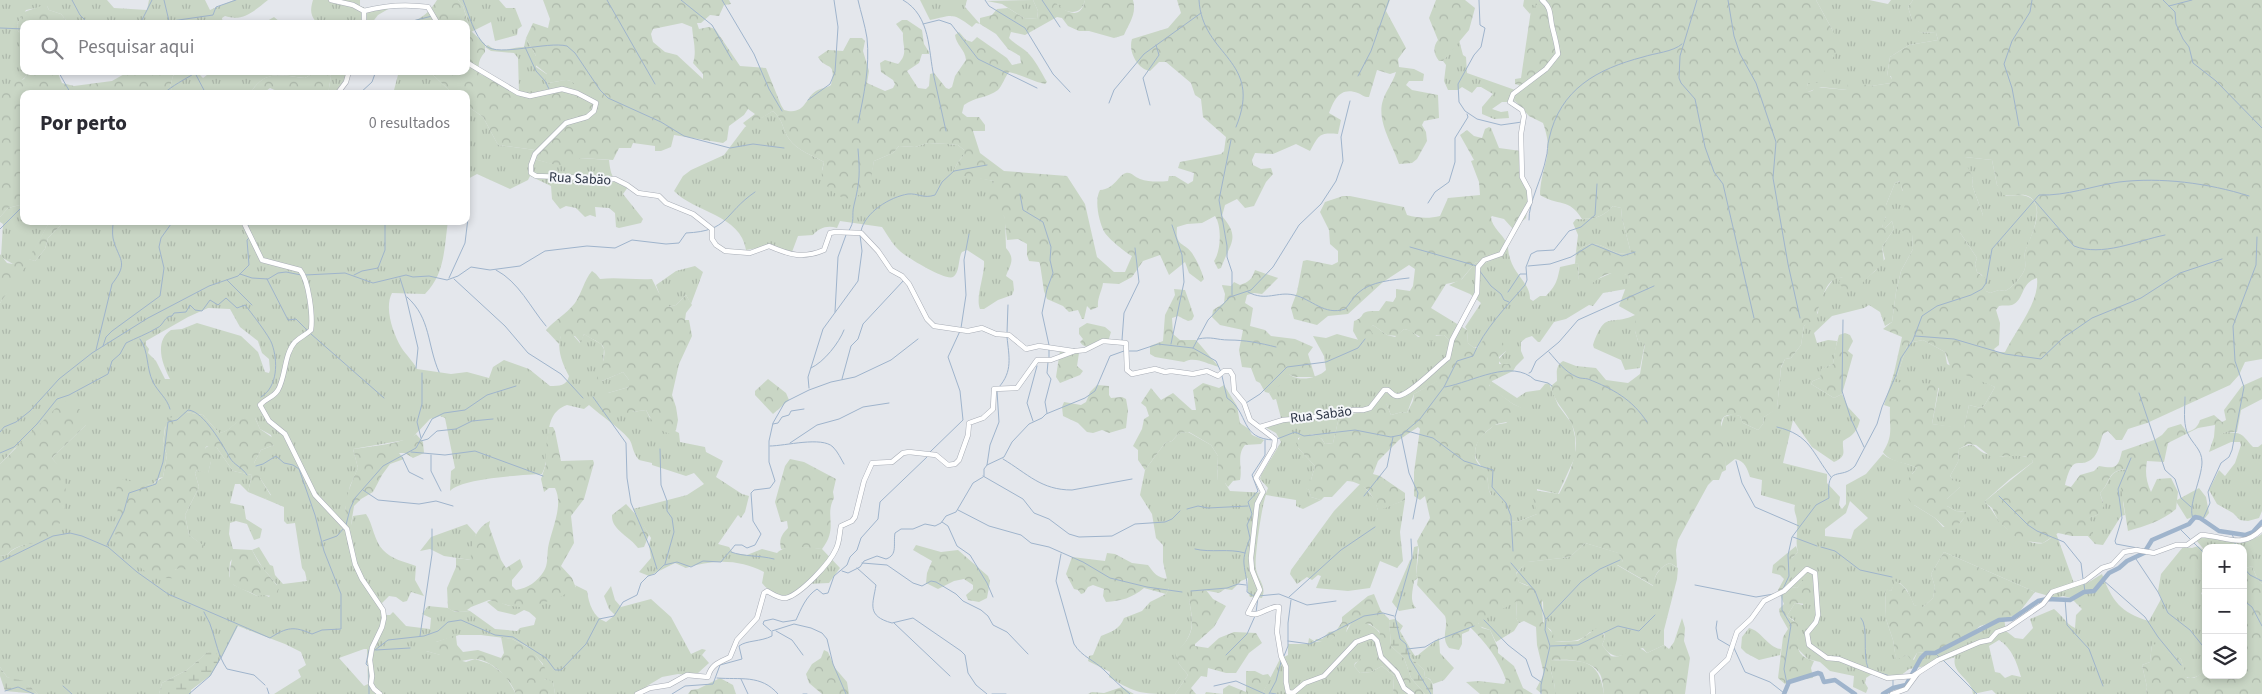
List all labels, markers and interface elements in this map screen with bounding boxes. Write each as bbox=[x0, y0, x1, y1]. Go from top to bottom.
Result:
search box bbox=[20, 20, 470, 75]
icon: search bbox=[38, 34, 66, 62]
text: Pesquisar aqui bbox=[78, 34, 194, 61]
text: Por perto bbox=[40, 108, 127, 138]
text: 0 resultados bbox=[369, 112, 450, 134]
street label: Rua Sabäo bbox=[548, 167, 612, 191]
street label: Rua Sabäo bbox=[1289, 401, 1353, 429]
map controls bbox=[2202, 544, 2247, 679]
button: + bbox=[2202, 544, 2247, 589]
button: − bbox=[2202, 589, 2247, 634]
button: layers bbox=[2202, 634, 2247, 679]

